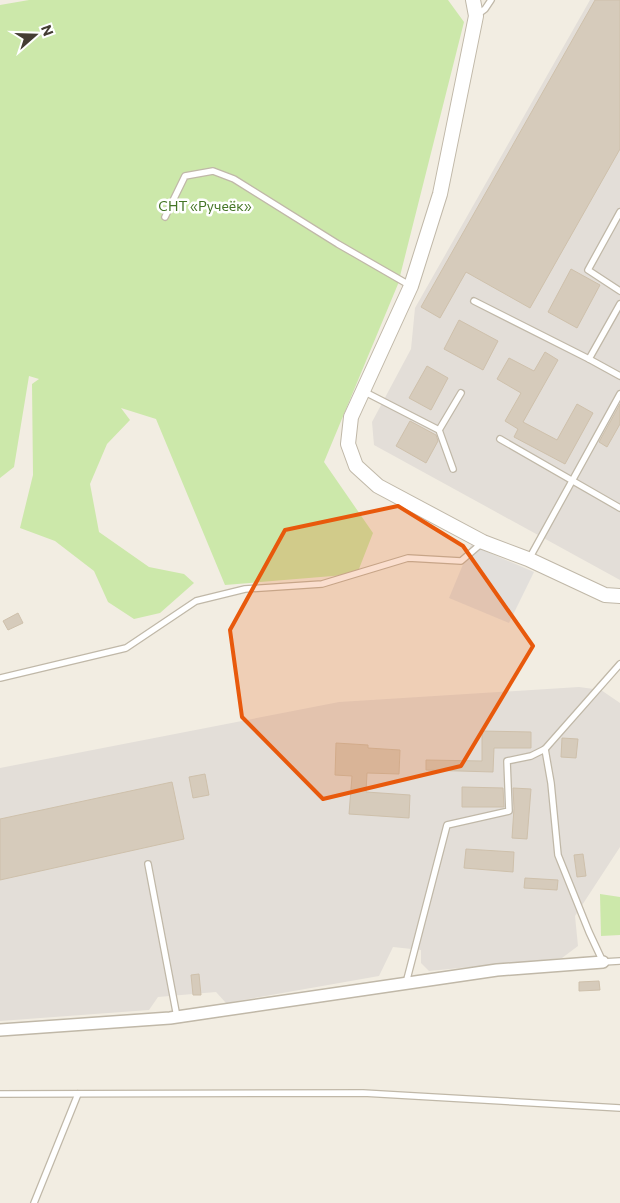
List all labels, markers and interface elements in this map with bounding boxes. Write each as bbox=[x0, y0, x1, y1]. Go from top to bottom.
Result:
north arrow bbox=[10, 10, 60, 60]
text: N bbox=[38, 23, 57, 38]
park label: СНТ «Ручеёк» bbox=[158, 197, 252, 214]

